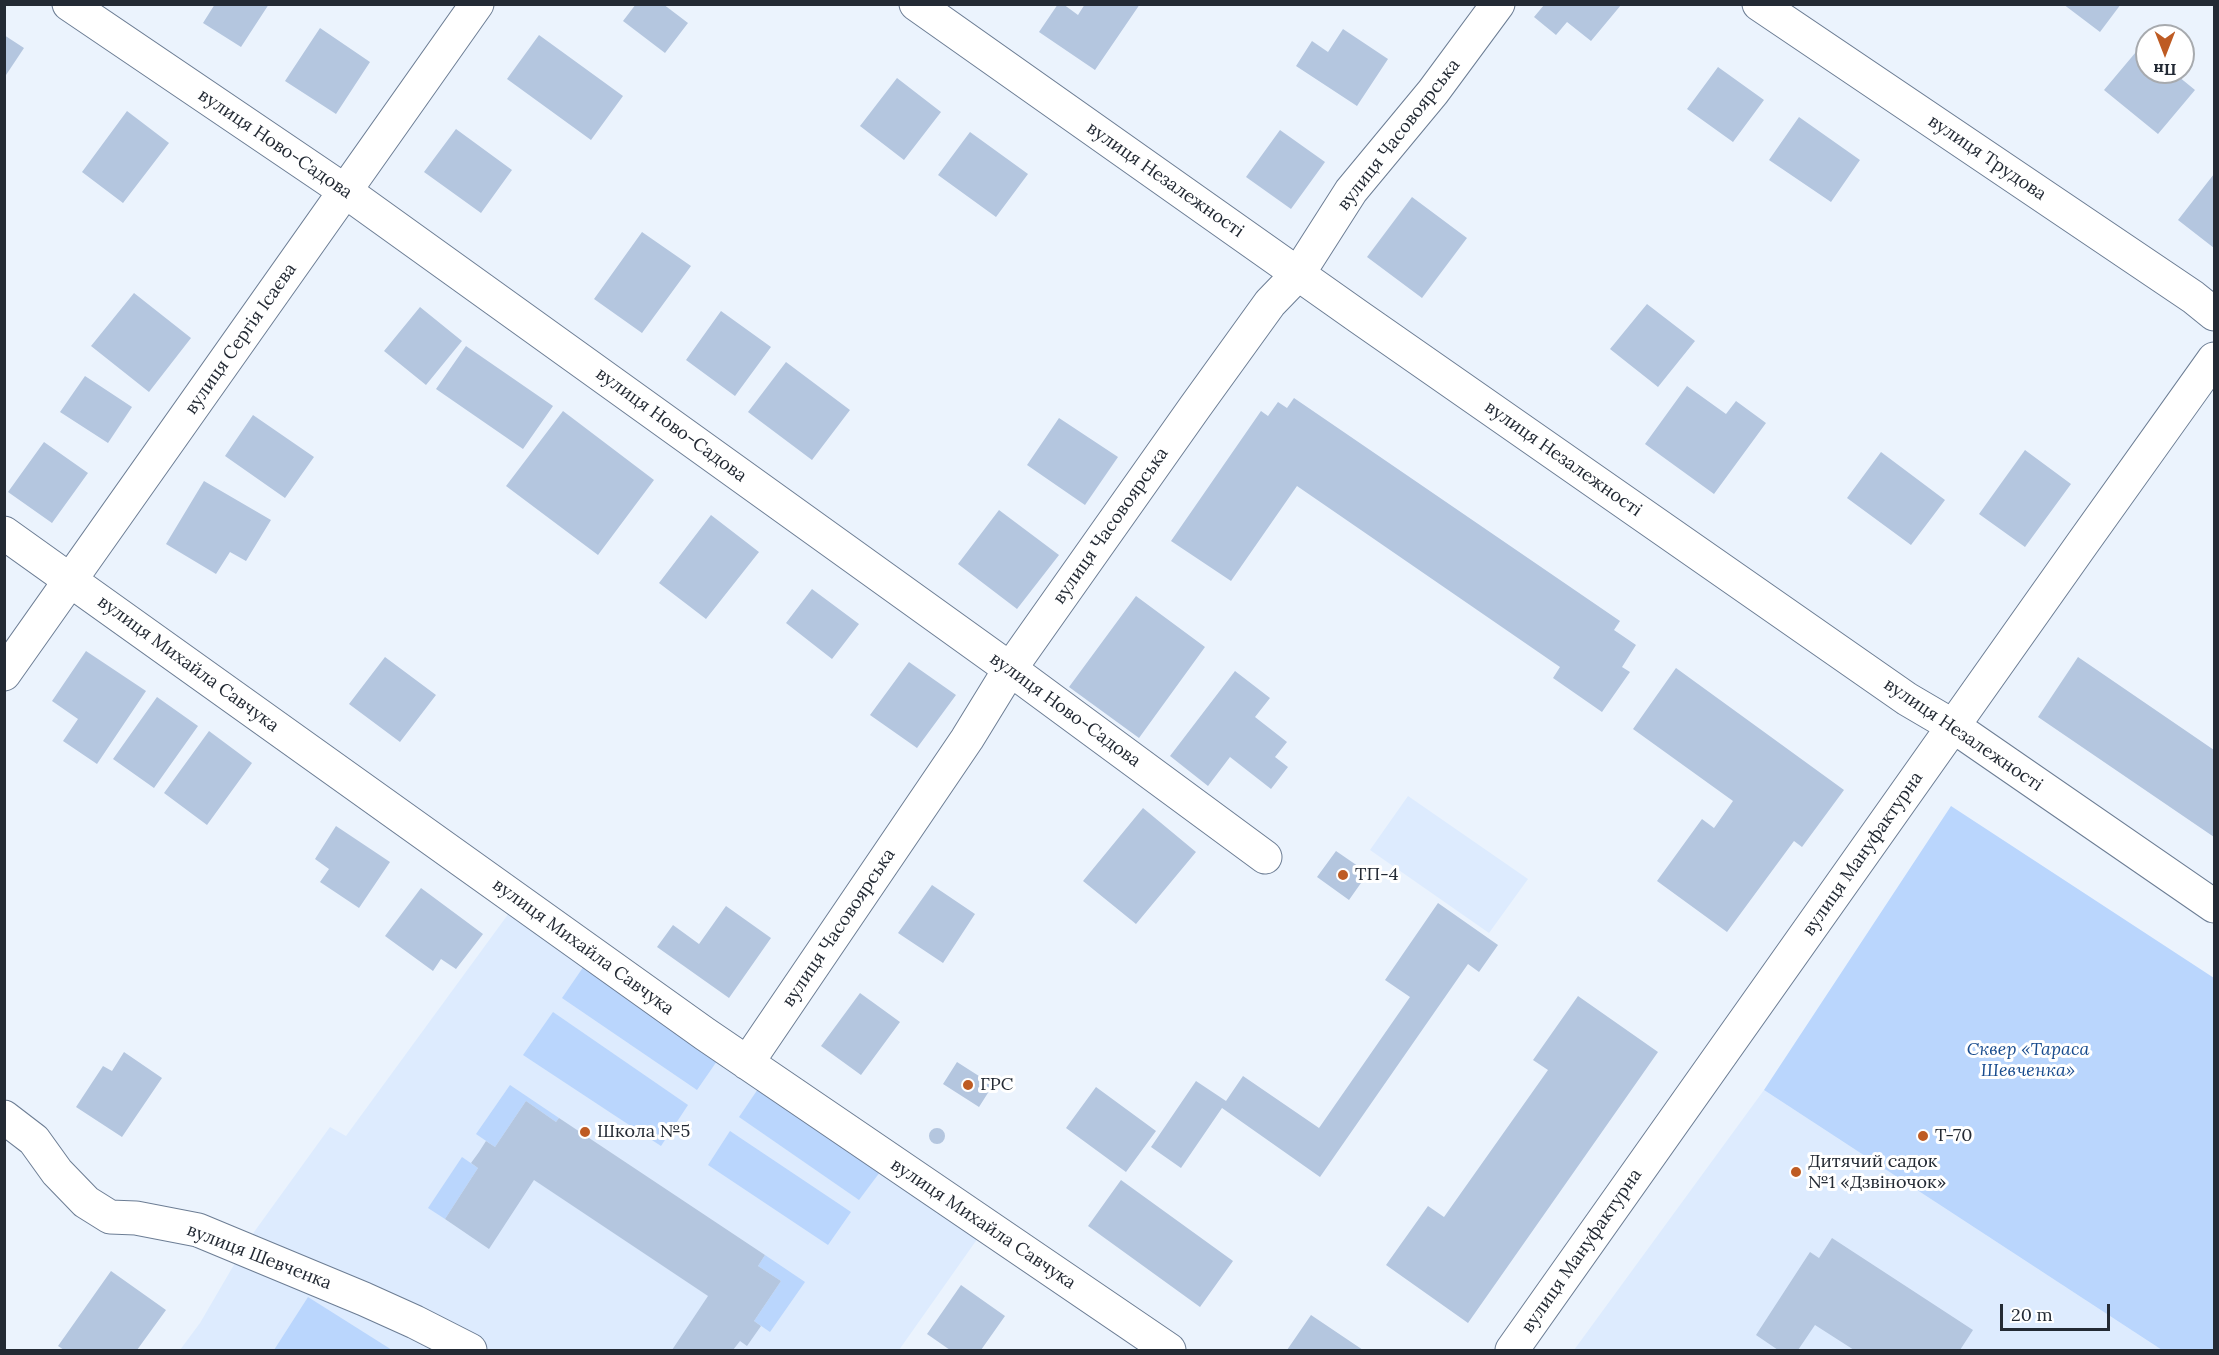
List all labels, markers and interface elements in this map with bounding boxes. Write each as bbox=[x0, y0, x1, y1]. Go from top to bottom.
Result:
north arrow bbox=[2135, 24, 2195, 84]
street label: вулиця Часовоярська bbox=[1333, 55, 1465, 215]
text: Пн bbox=[2153, 60, 2177, 80]
street label: вулиця Ново-Садова bbox=[194, 84, 356, 204]
street label: вулиця Трудова bbox=[1924, 111, 2050, 205]
street label: вулиця Незалежності bbox=[1082, 118, 1248, 242]
street label: вулиця Сергія Ісаєва bbox=[181, 259, 301, 419]
street label: вулиця Ново-Садова bbox=[591, 363, 751, 487]
street label: вулиця Незалежності bbox=[1480, 397, 1646, 521]
street label: вулиця Часовоярська bbox=[1049, 444, 1173, 608]
street label: вулиця Михайла Савчука bbox=[93, 591, 283, 737]
street label: вулиця Ново-Садова bbox=[985, 648, 1145, 772]
street label: вулиця Незалежності bbox=[1879, 674, 2047, 796]
street label: вулиця Мануфактурна bbox=[1798, 768, 1928, 940]
street label: вулиця Часовоярська bbox=[778, 845, 900, 1011]
place label: ТП-4 bbox=[1355, 864, 1398, 886]
marker: ТП-4 bbox=[1336, 868, 1350, 882]
street label: вулиця Михайла Савчука bbox=[488, 874, 678, 1020]
park label: Сквер «Тараса Шевченка» bbox=[1967, 1039, 2089, 1082]
place label: ГРС bbox=[980, 1074, 1013, 1096]
marker: ГРС bbox=[961, 1078, 975, 1092]
place label: Школа №5 bbox=[597, 1121, 690, 1143]
marker: Школа №5 bbox=[578, 1125, 592, 1139]
place label: Т-70 bbox=[1935, 1125, 1973, 1147]
marker: Т-70 bbox=[1916, 1129, 1930, 1143]
place label: Дитячий садок №1 «Дзвіночок» bbox=[1808, 1151, 1946, 1194]
street label: вулиця Михайла Савчука bbox=[886, 1154, 1080, 1294]
street label: вулиця Мануфактурна bbox=[1517, 1165, 1647, 1337]
marker: Дитячий садок №1 «Дзвіночок» bbox=[1789, 1165, 1803, 1179]
street label: вулиця Шевченка bbox=[184, 1219, 334, 1295]
scale bar bbox=[2003, 1292, 2112, 1330]
text: 20 m bbox=[2011, 1303, 2053, 1326]

